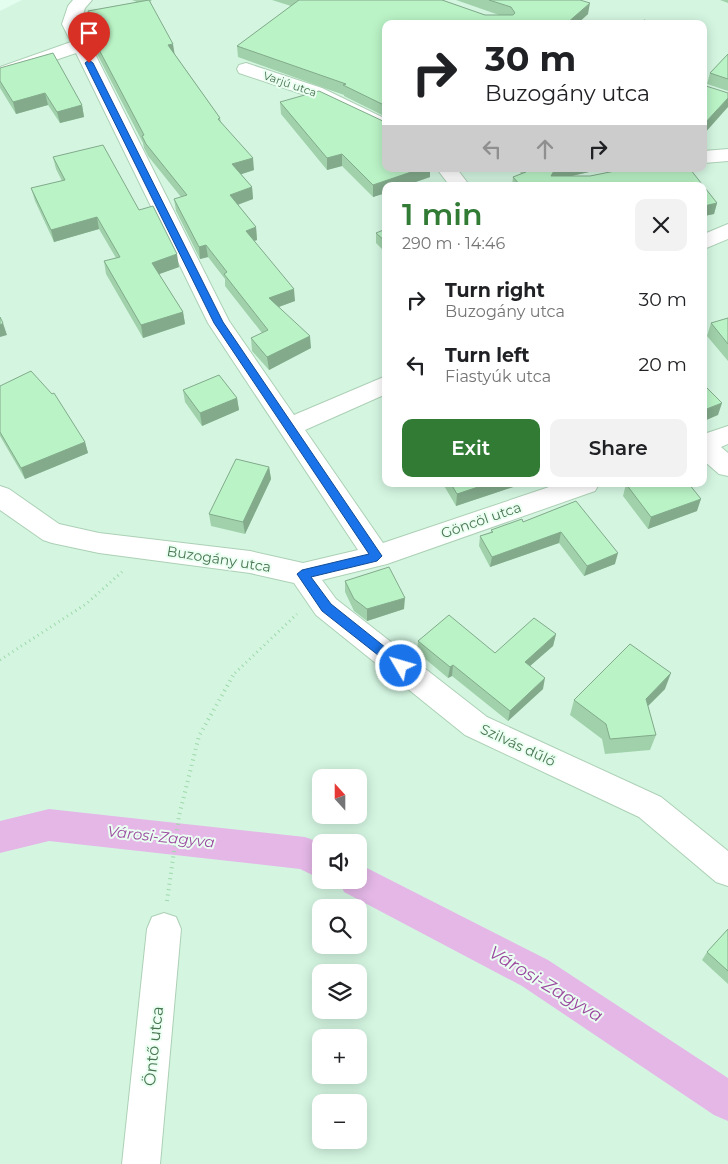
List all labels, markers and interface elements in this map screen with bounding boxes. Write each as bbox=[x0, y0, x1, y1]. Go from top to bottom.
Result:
pin bbox=[68, 12, 110, 63]
icon: arrive bbox=[75, 19, 103, 47]
text: 30 m bbox=[485, 37, 576, 80]
icon: right bbox=[402, 40, 467, 105]
street label: Varjú utca bbox=[261, 68, 319, 100]
text: Buzogány utca bbox=[485, 80, 650, 107]
icon: left bbox=[478, 135, 506, 163]
icon: ahead bbox=[531, 135, 559, 163]
icon: right bbox=[584, 135, 612, 163]
text: 1 min bbox=[402, 196, 483, 233]
button: close bbox=[635, 199, 687, 251]
text: 290 m · 14:46 bbox=[402, 234, 505, 253]
text: Turn right bbox=[445, 279, 545, 302]
icon: right bbox=[402, 286, 430, 314]
text: 30 m bbox=[639, 288, 687, 311]
text: Buzogány utca bbox=[445, 302, 565, 321]
text: Turn left bbox=[445, 344, 530, 367]
icon: left bbox=[402, 351, 430, 379]
text: 20 m bbox=[639, 353, 687, 376]
text: Fiastyúk utca bbox=[445, 367, 551, 386]
button: Exit bbox=[402, 419, 540, 477]
button: Share bbox=[550, 419, 687, 477]
street label: Göncöl utca bbox=[438, 498, 524, 542]
street label: Buzogány utca bbox=[166, 542, 272, 576]
position arrow bbox=[374, 639, 426, 691]
street label: Szilvás dűlő bbox=[478, 720, 559, 770]
north arrow bbox=[312, 769, 368, 824]
map controls bbox=[312, 769, 367, 1149]
water label: Városi-Zagyva bbox=[106, 821, 216, 852]
button: sound bbox=[312, 834, 367, 889]
button: search bbox=[312, 899, 367, 954]
water label: Városi-Zagyva bbox=[485, 941, 607, 1027]
button: layers bbox=[312, 964, 367, 1019]
street label: Öntő utca bbox=[139, 1005, 167, 1087]
button: + bbox=[312, 1029, 367, 1084]
button: − bbox=[312, 1094, 367, 1149]

